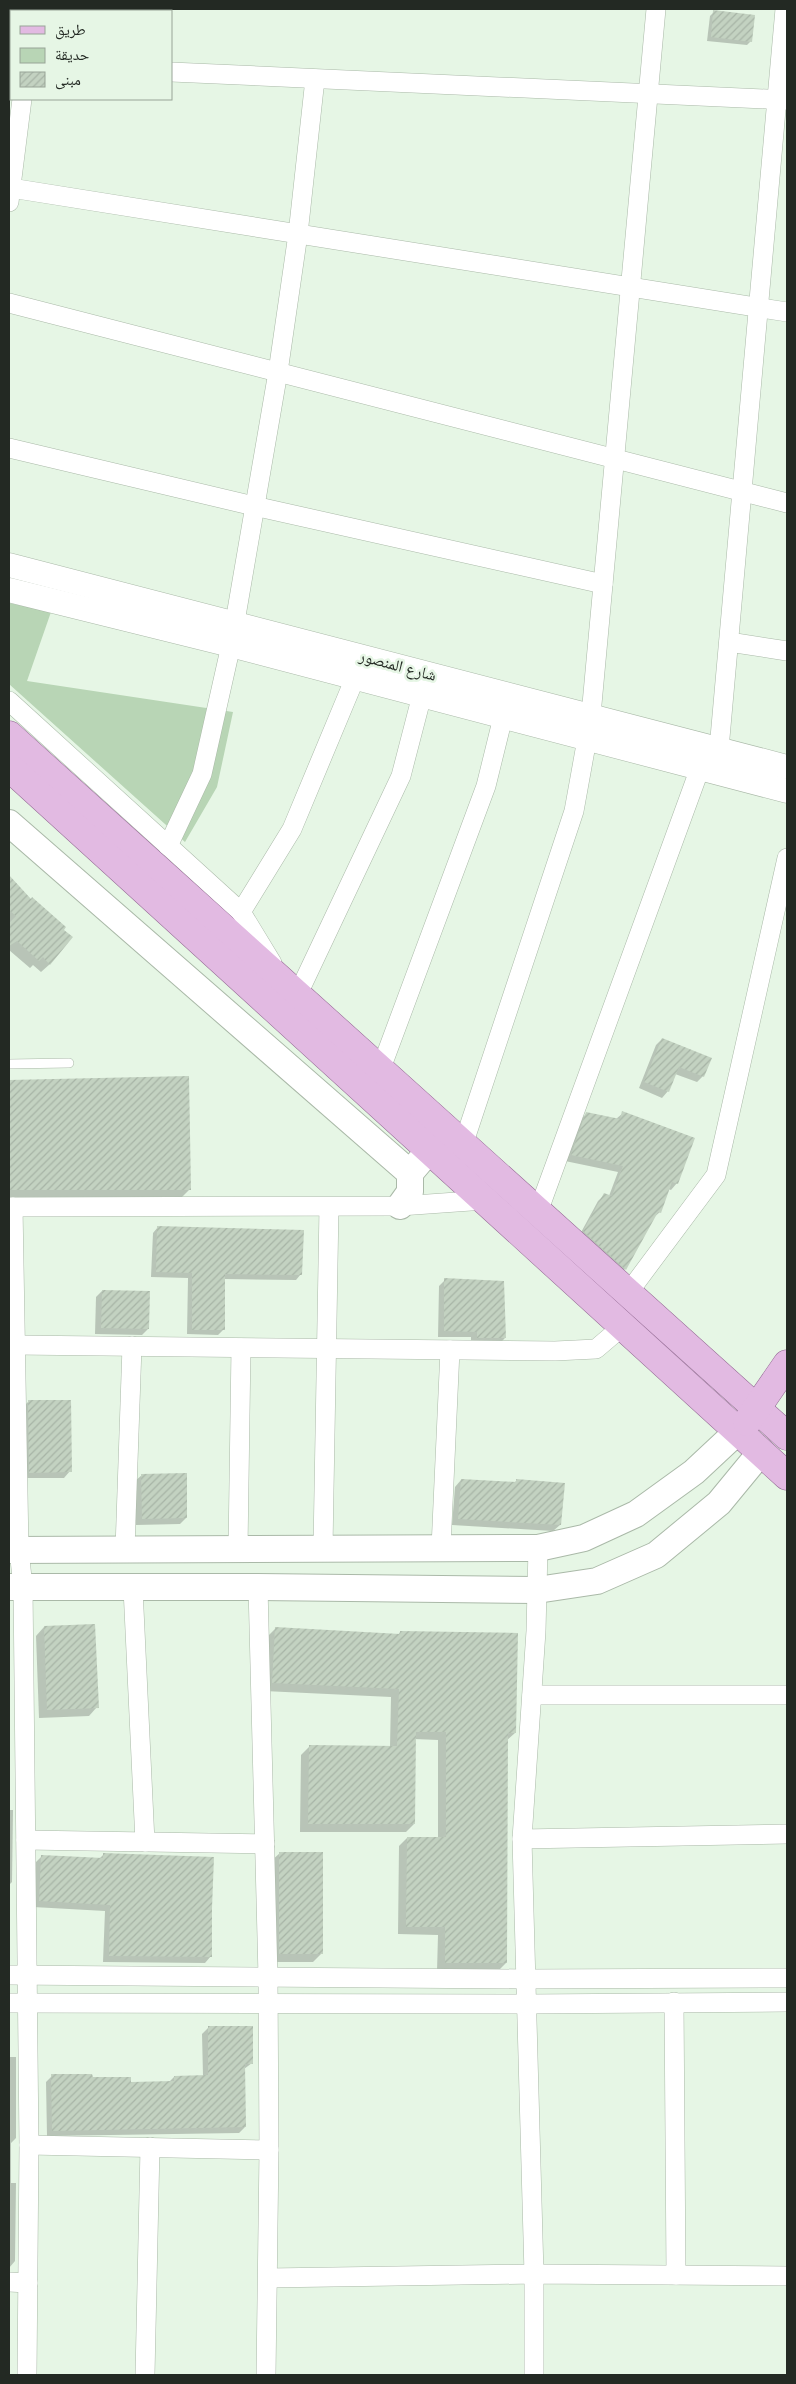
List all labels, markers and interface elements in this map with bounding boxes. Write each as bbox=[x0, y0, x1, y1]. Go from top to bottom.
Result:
legend bbox=[10, 10, 172, 100]
text: طريق bbox=[55, 19, 86, 40]
text: حديقة bbox=[55, 44, 90, 64]
text: مبنى bbox=[55, 69, 81, 90]
street label: شارع المنصور bbox=[356, 644, 439, 686]

